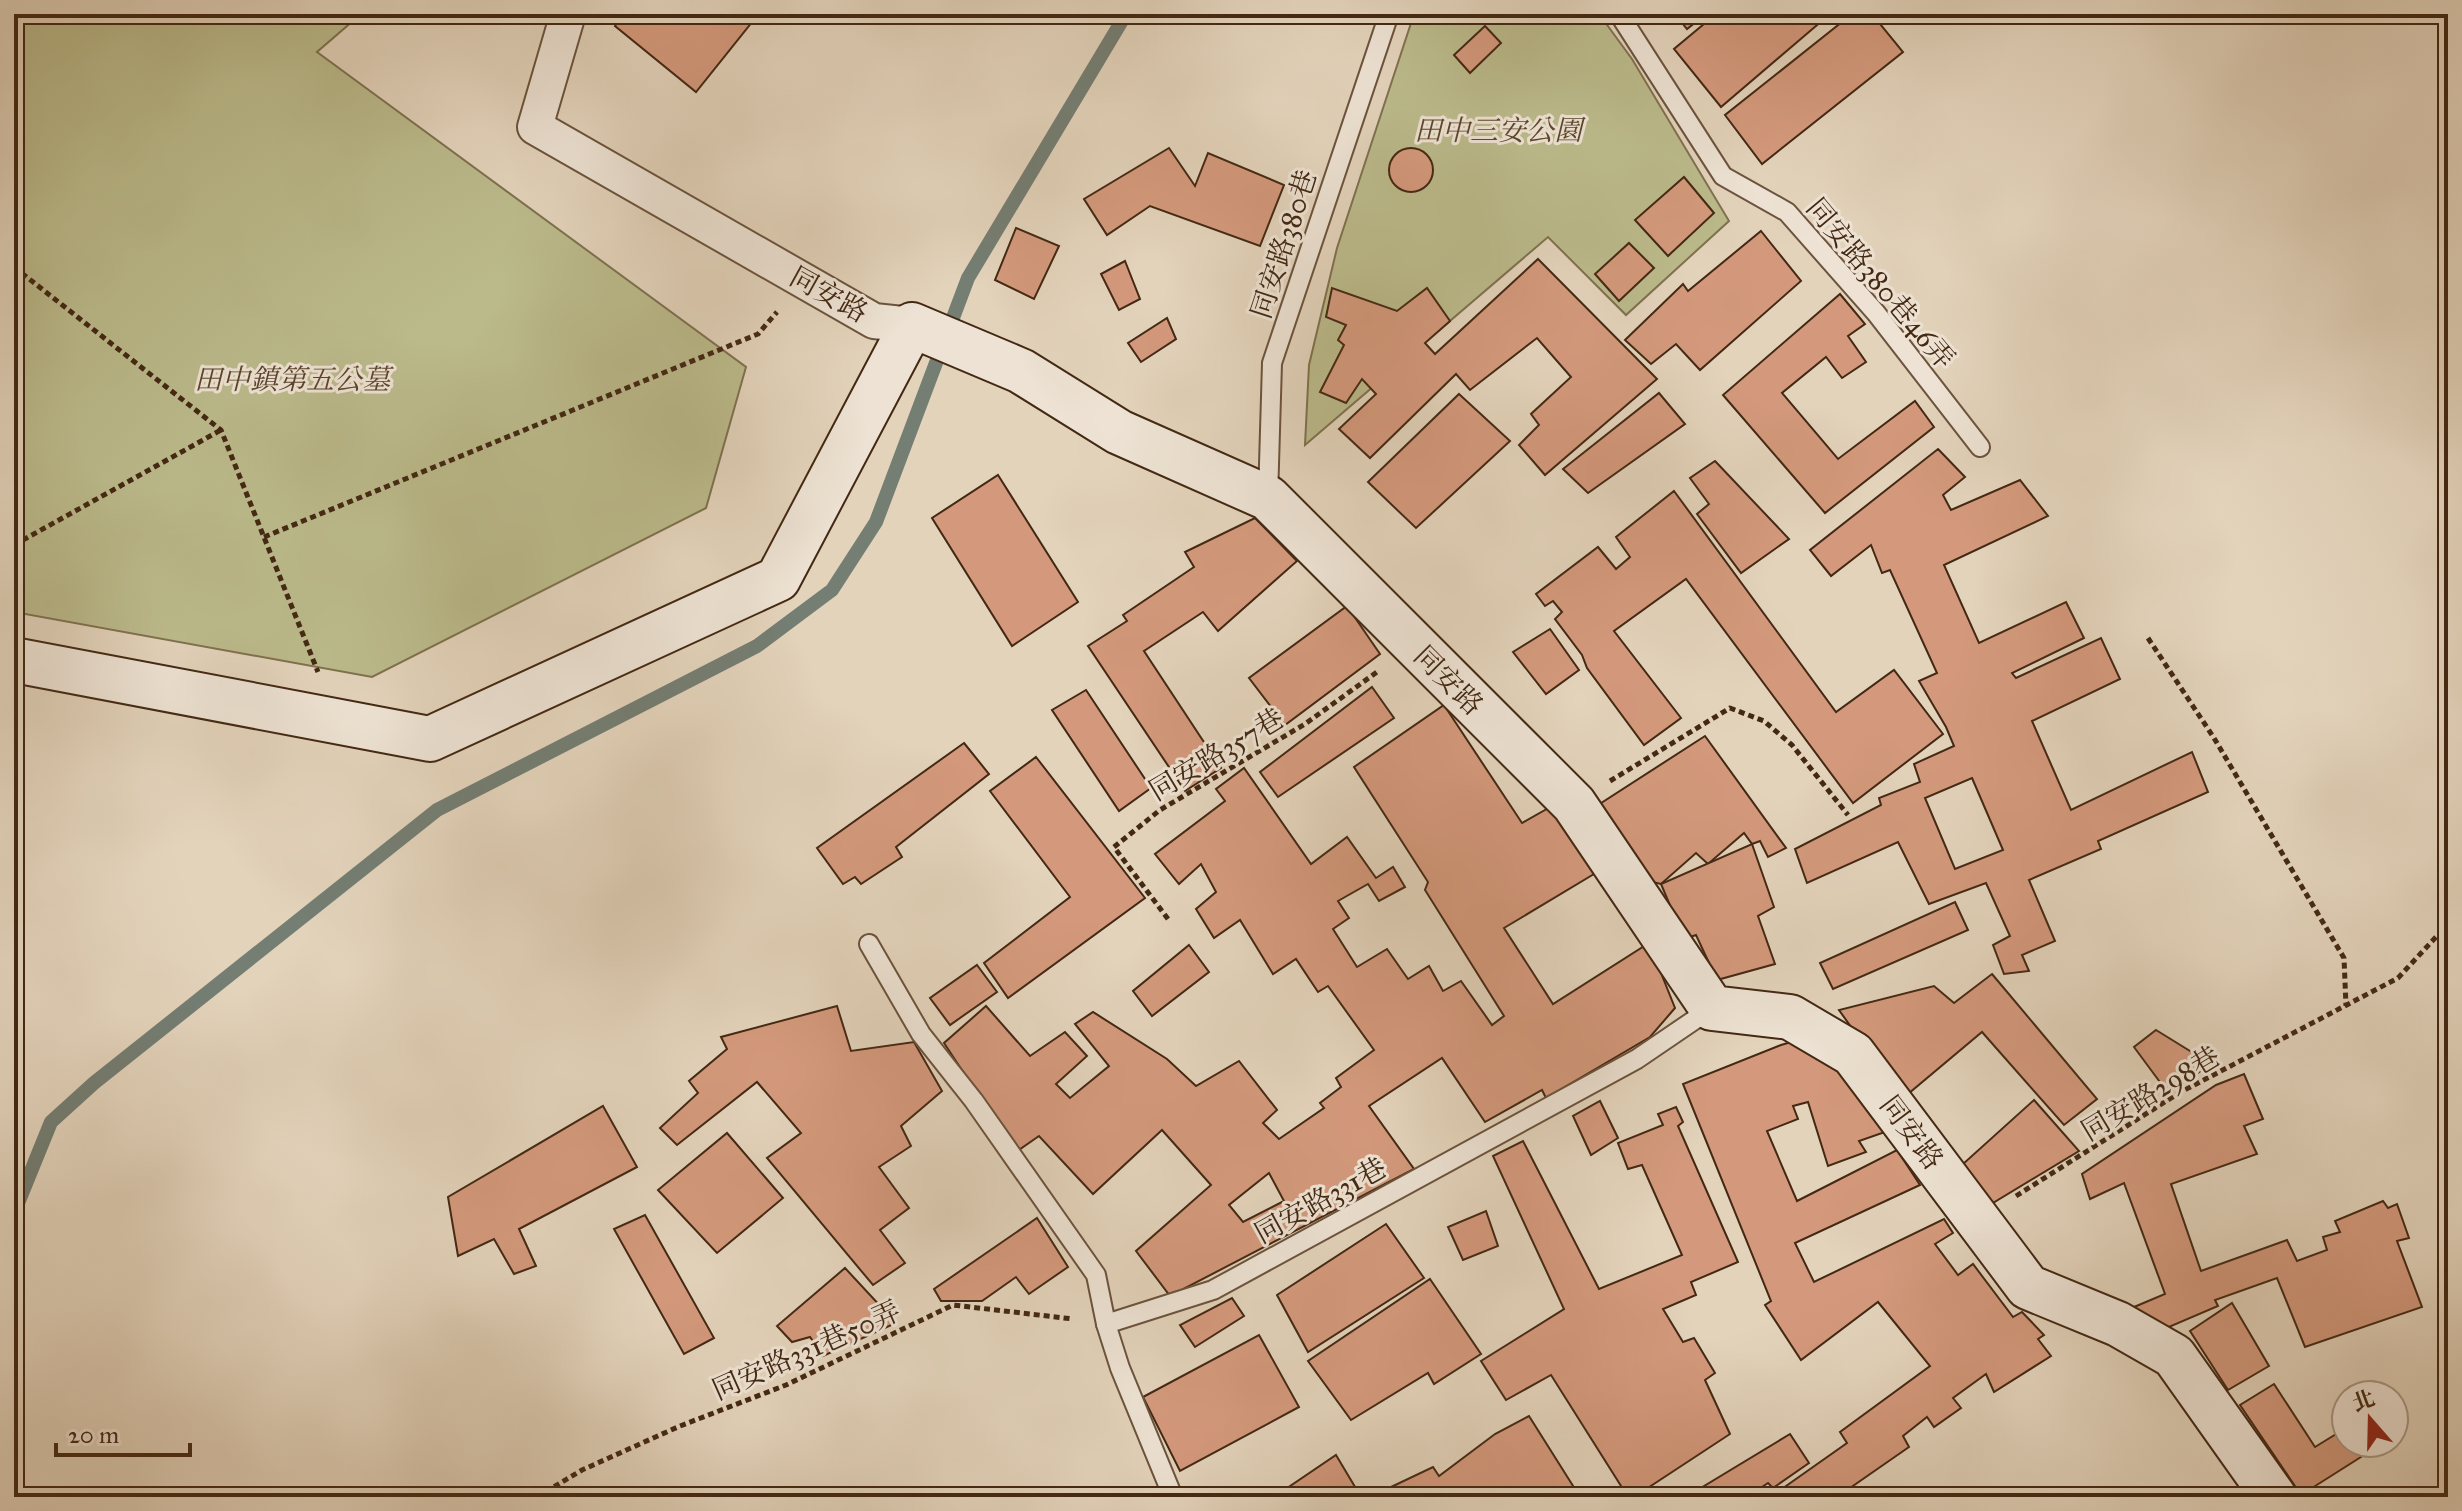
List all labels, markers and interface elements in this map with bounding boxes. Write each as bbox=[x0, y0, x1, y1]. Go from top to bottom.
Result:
park label: 田中三安公園 bbox=[1414, 113, 1586, 148]
street label: 同安路380巷 bbox=[1243, 165, 1324, 323]
street label: 同安路380巷46弄 bbox=[1799, 191, 1962, 376]
street label: 同安路 bbox=[784, 259, 874, 330]
park label: 田中鎮第五公墓 bbox=[194, 362, 394, 397]
street label: 同安路 bbox=[1407, 638, 1491, 722]
street label: 同安路357巷 bbox=[1142, 700, 1290, 808]
street label: 同安路298巷 bbox=[2074, 1038, 2226, 1149]
street label: 同安路 bbox=[1872, 1088, 1951, 1176]
street label: 同安路331巷 bbox=[1248, 1150, 1392, 1251]
street label: 同安路331巷50弄 bbox=[706, 1293, 906, 1408]
north arrow bbox=[2330, 1379, 2410, 1459]
text: 北 bbox=[2348, 1384, 2378, 1417]
scale bar bbox=[56, 1407, 190, 1457]
text: 20 m bbox=[68, 1420, 119, 1450]

